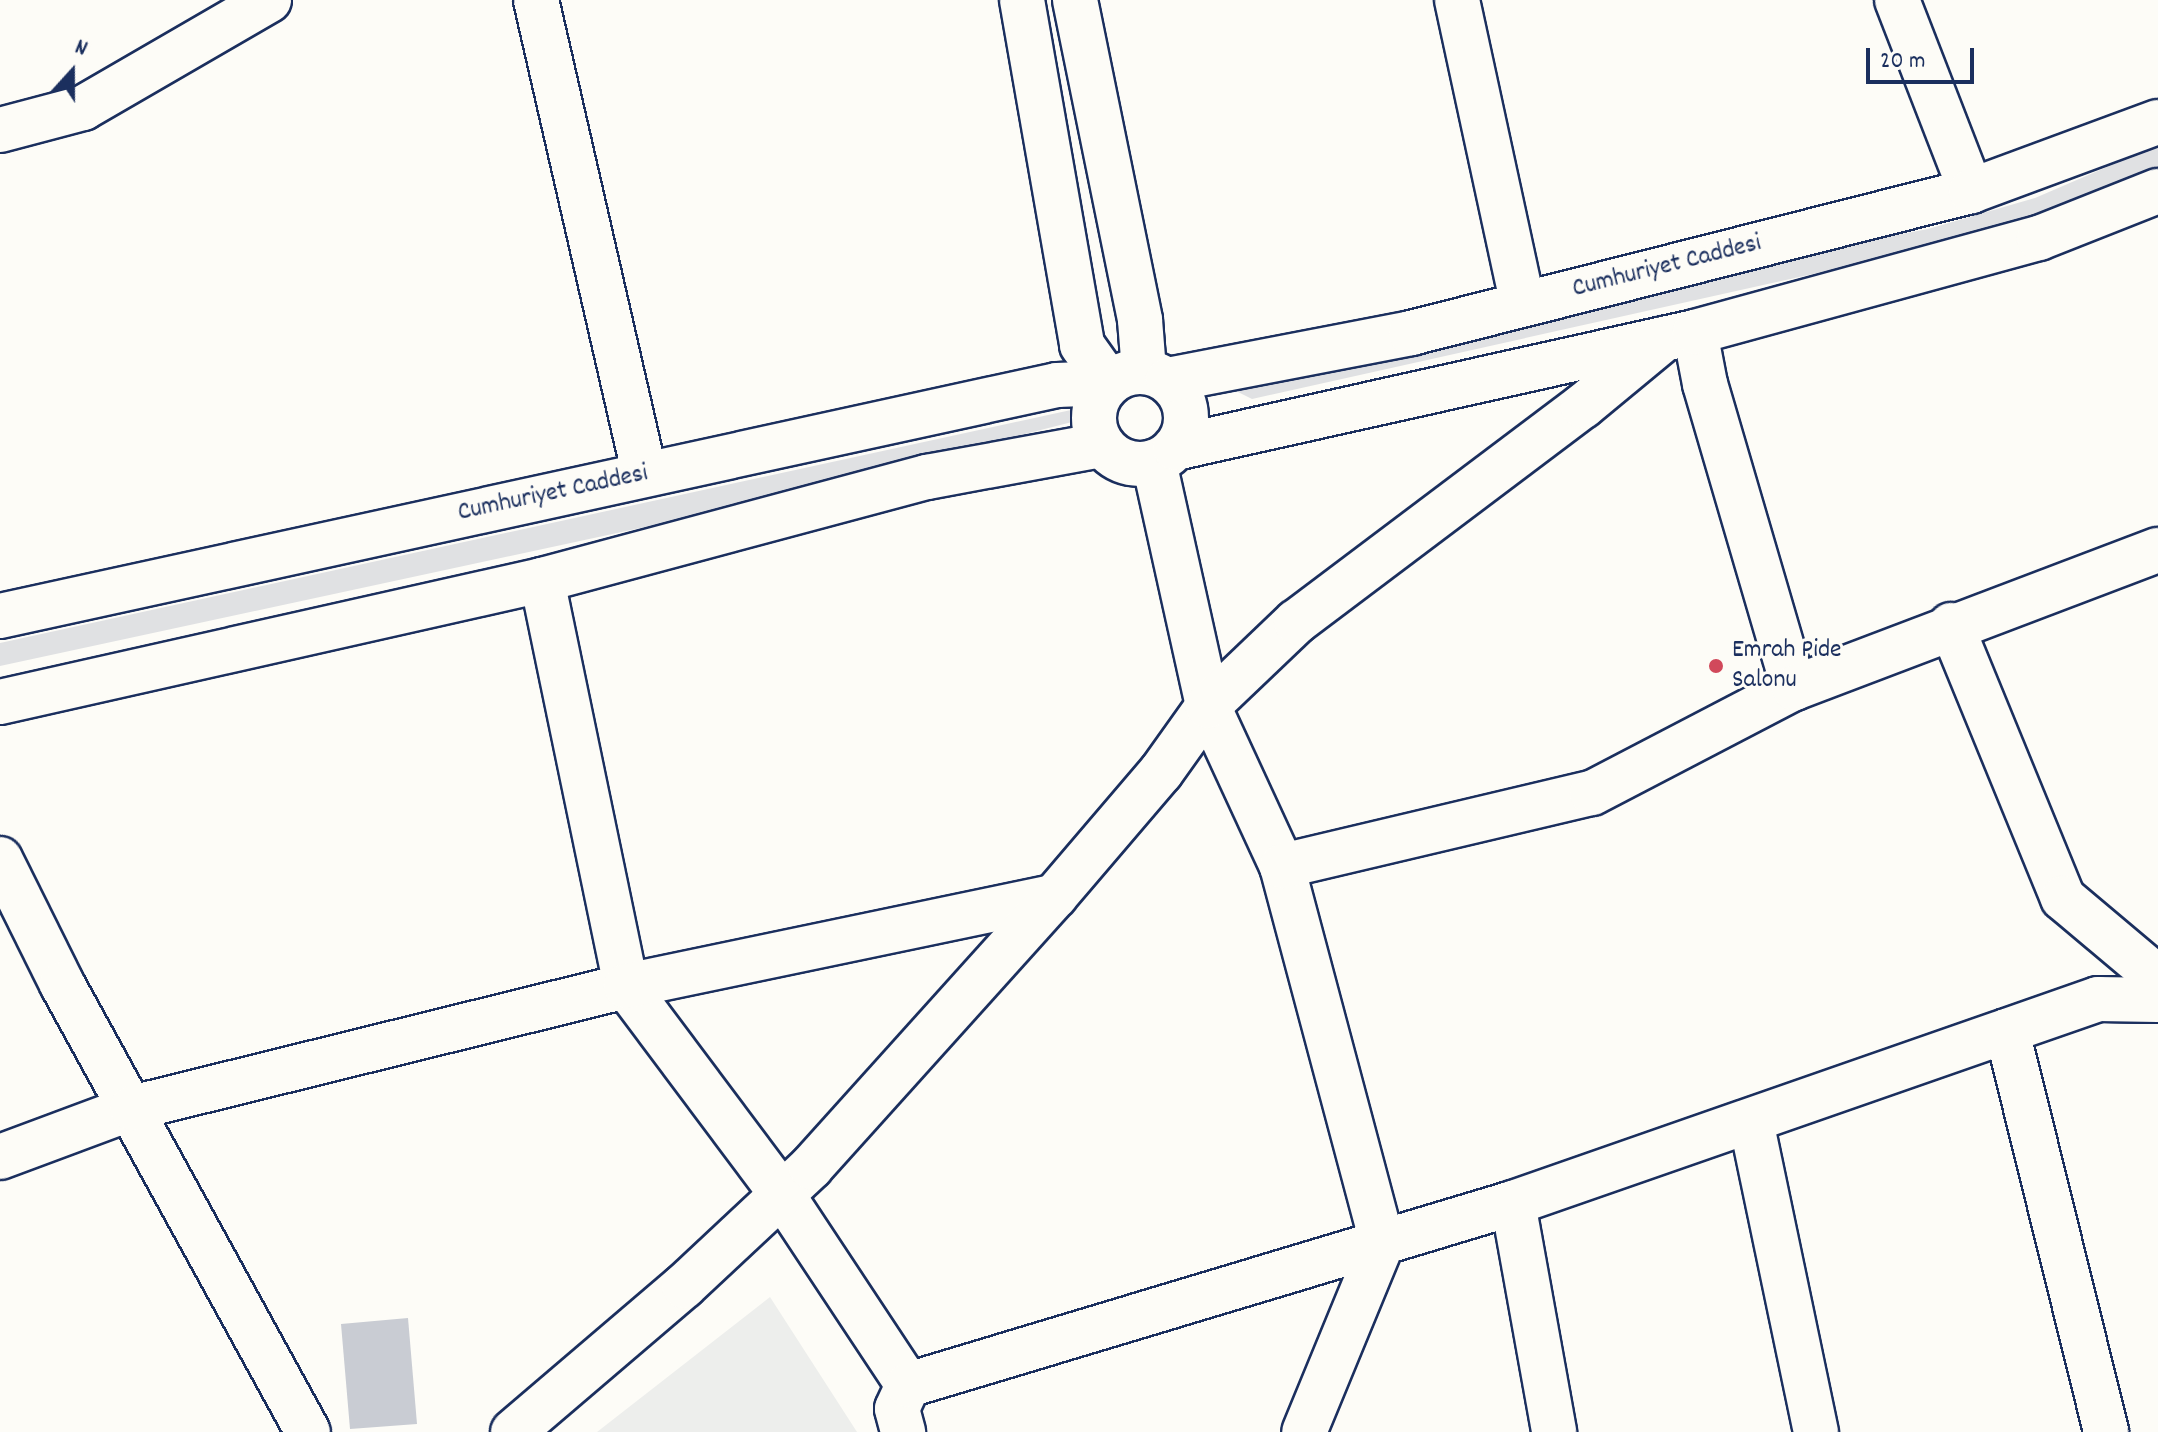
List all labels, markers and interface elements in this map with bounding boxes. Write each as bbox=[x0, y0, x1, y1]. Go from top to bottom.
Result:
north arrow bbox=[32, 32, 112, 112]
scale bar bbox=[1870, 32, 1978, 82]
text: N bbox=[70, 33, 91, 66]
text: 20 m bbox=[1880, 45, 1926, 79]
street label: Cumhuriyet Caddesi bbox=[1569, 228, 1765, 306]
street label: Cumhuriyet Caddesi bbox=[455, 459, 651, 529]
place label: Emrah Pide Salonu bbox=[1732, 635, 1842, 696]
marker: Emrah Pide Salonu bbox=[1707, 657, 1725, 675]

